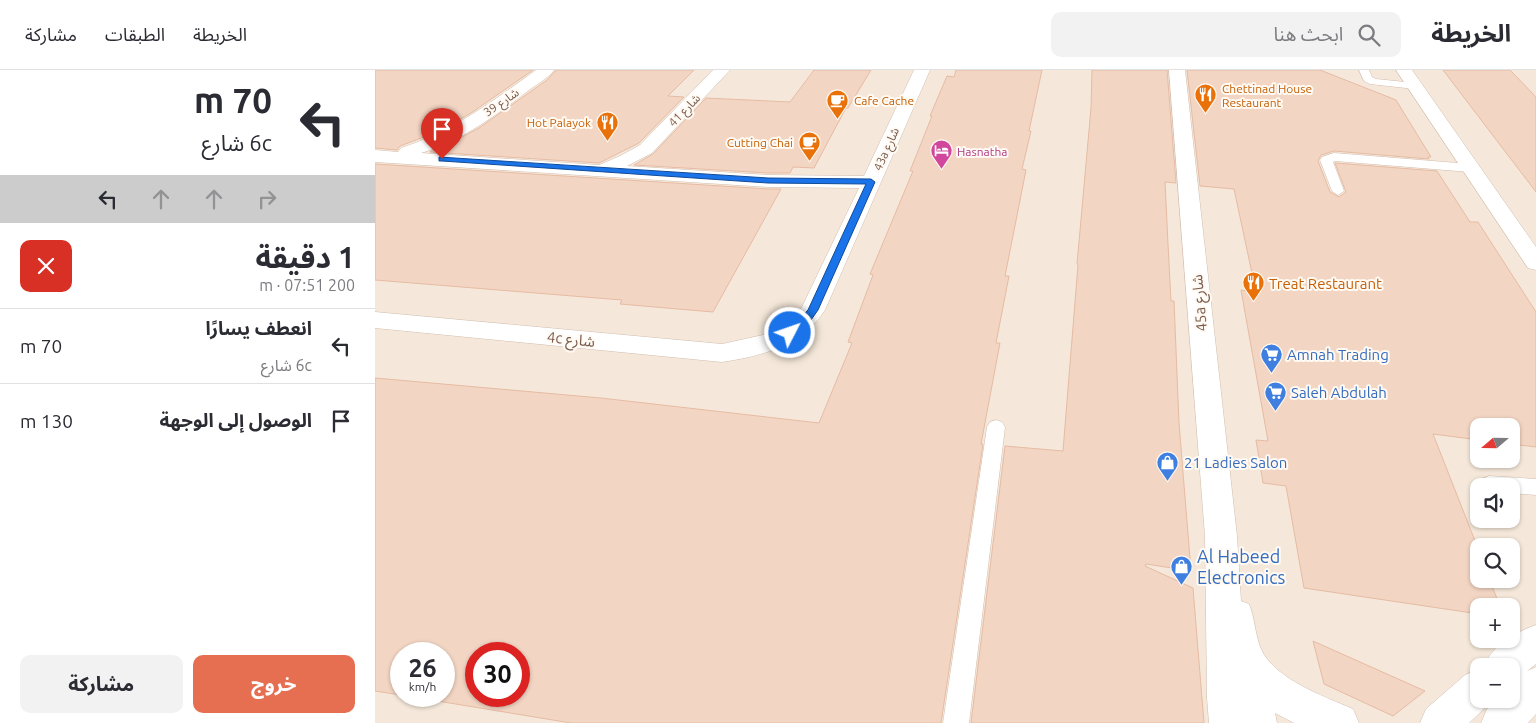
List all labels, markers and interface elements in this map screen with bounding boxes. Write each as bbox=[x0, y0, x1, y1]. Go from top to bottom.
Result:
search box bbox=[1051, 12, 1401, 57]
text: الخريطة bbox=[1431, 20, 1511, 47]
icon: search bbox=[1355, 21, 1383, 49]
text: ابحث هنا bbox=[1273, 23, 1343, 45]
text: مشاركة bbox=[25, 24, 77, 44]
text: الطبقات bbox=[105, 24, 165, 44]
text: الخريطة bbox=[193, 24, 247, 44]
text: 70 m bbox=[194, 80, 272, 120]
place label: Chettinad House Restaurant bbox=[1222, 82, 1312, 109]
restaurant icon: Chettinad House Restaurant bbox=[1194, 83, 1218, 114]
street label: شارع 39 bbox=[481, 85, 523, 121]
cafe icon: Cafe Cache bbox=[826, 88, 850, 119]
icon: left bbox=[290, 90, 355, 155]
street label: شارع 41 bbox=[666, 91, 705, 131]
place label: Cafe Cache bbox=[854, 94, 914, 107]
pin bbox=[421, 108, 463, 159]
restaurant icon: Hot Palayok bbox=[595, 110, 619, 141]
icon: arrive bbox=[428, 115, 456, 143]
place label: Hot Palayok bbox=[527, 116, 591, 129]
street label: 43a شارع bbox=[871, 125, 904, 174]
text: 6c شارع bbox=[201, 130, 272, 155]
cafe icon: Cutting Chai bbox=[797, 130, 821, 161]
place label: Cutting Chai bbox=[727, 136, 793, 149]
hotel icon: Hasnatha bbox=[929, 139, 953, 170]
place label: Hasnatha bbox=[957, 145, 1008, 158]
icon: left bbox=[94, 185, 122, 213]
icon: ahead bbox=[147, 185, 175, 213]
icon: ahead bbox=[200, 185, 228, 213]
icon: right bbox=[253, 185, 281, 213]
button: close bbox=[20, 240, 72, 292]
text: 1 دقيقة bbox=[255, 240, 355, 274]
restaurant icon: Treat Restaurant bbox=[1241, 271, 1265, 302]
street label: 45a شارع bbox=[1188, 273, 1214, 332]
place label: Treat Restaurant bbox=[1269, 275, 1382, 292]
text: 200 m · 07:51 bbox=[259, 276, 355, 294]
position arrow bbox=[763, 306, 815, 358]
text: انعطف يسارًا bbox=[205, 317, 312, 339]
street label: 4c شارع bbox=[546, 328, 596, 354]
icon: left bbox=[327, 332, 355, 360]
text: 70 m bbox=[20, 335, 62, 357]
supermarket icon: Amnah Trading bbox=[1259, 342, 1283, 373]
place label: Amnah Trading bbox=[1287, 346, 1389, 363]
text: 6c شارع bbox=[261, 356, 312, 374]
supermarket icon: Saleh Abdulah bbox=[1263, 380, 1287, 411]
place label: Saleh Abdulah bbox=[1291, 384, 1387, 401]
icon: arrive bbox=[327, 407, 355, 435]
text: الوصول إلى الوجهة bbox=[160, 409, 312, 431]
text: 130 m bbox=[20, 410, 73, 432]
north arrow bbox=[1470, 418, 1520, 468]
map controls bbox=[1470, 418, 1520, 708]
shop icon: 21 Ladies Salon bbox=[1156, 450, 1180, 481]
place label: 21 Ladies Salon bbox=[1184, 454, 1287, 471]
button: sound bbox=[1470, 478, 1520, 528]
button: search bbox=[1470, 538, 1520, 588]
place label: Al Habeed Electronics bbox=[1197, 546, 1286, 587]
shop icon: Al Habeed Electronics bbox=[1169, 554, 1193, 585]
button: + bbox=[1470, 598, 1520, 648]
speed limit sign: 30 bbox=[465, 642, 530, 707]
text: 26 bbox=[408, 654, 437, 682]
button: مشاركة bbox=[20, 655, 183, 713]
button: خروج bbox=[193, 655, 355, 713]
button: − bbox=[1470, 658, 1520, 708]
text: km/h bbox=[409, 680, 436, 693]

